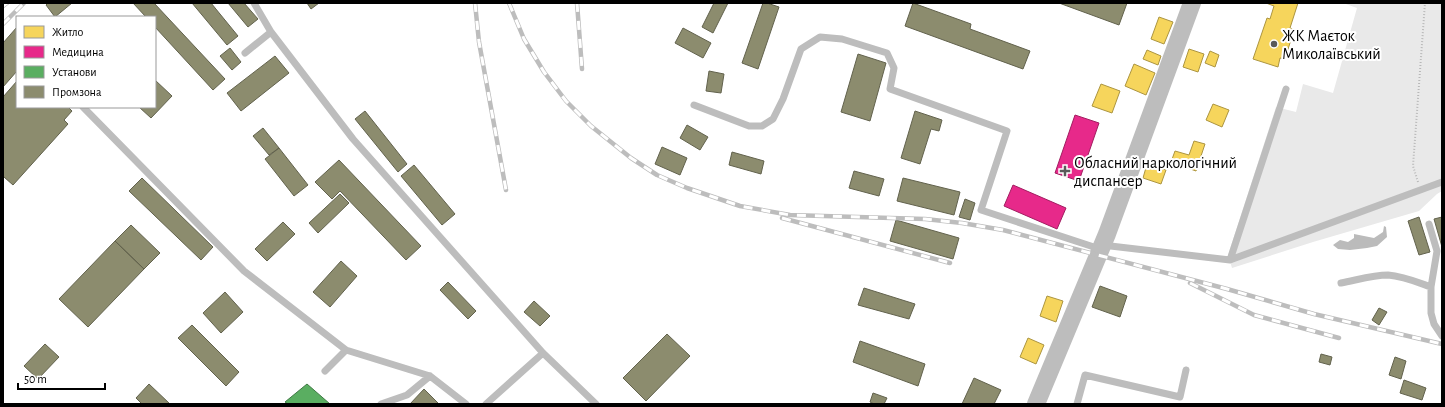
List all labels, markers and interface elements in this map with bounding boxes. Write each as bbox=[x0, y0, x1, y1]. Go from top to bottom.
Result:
legend bbox=[16, 16, 156, 108]
text: Житло bbox=[52, 26, 84, 38]
place label: ЖК Маєток Миколаївський bbox=[1282, 28, 1381, 62]
marker: ЖК Маєток Миколаївський bbox=[1269, 39, 1279, 49]
text: Медицина bbox=[52, 46, 104, 58]
text: Установи bbox=[52, 66, 97, 78]
text: Промзона bbox=[52, 86, 102, 98]
place label: Обласний наркологічний диспансер bbox=[1074, 155, 1237, 189]
marker: Обласний наркологічний диспансер bbox=[1059, 165, 1071, 177]
scale bar bbox=[18, 365, 105, 391]
text: 50 m bbox=[24, 373, 47, 385]

